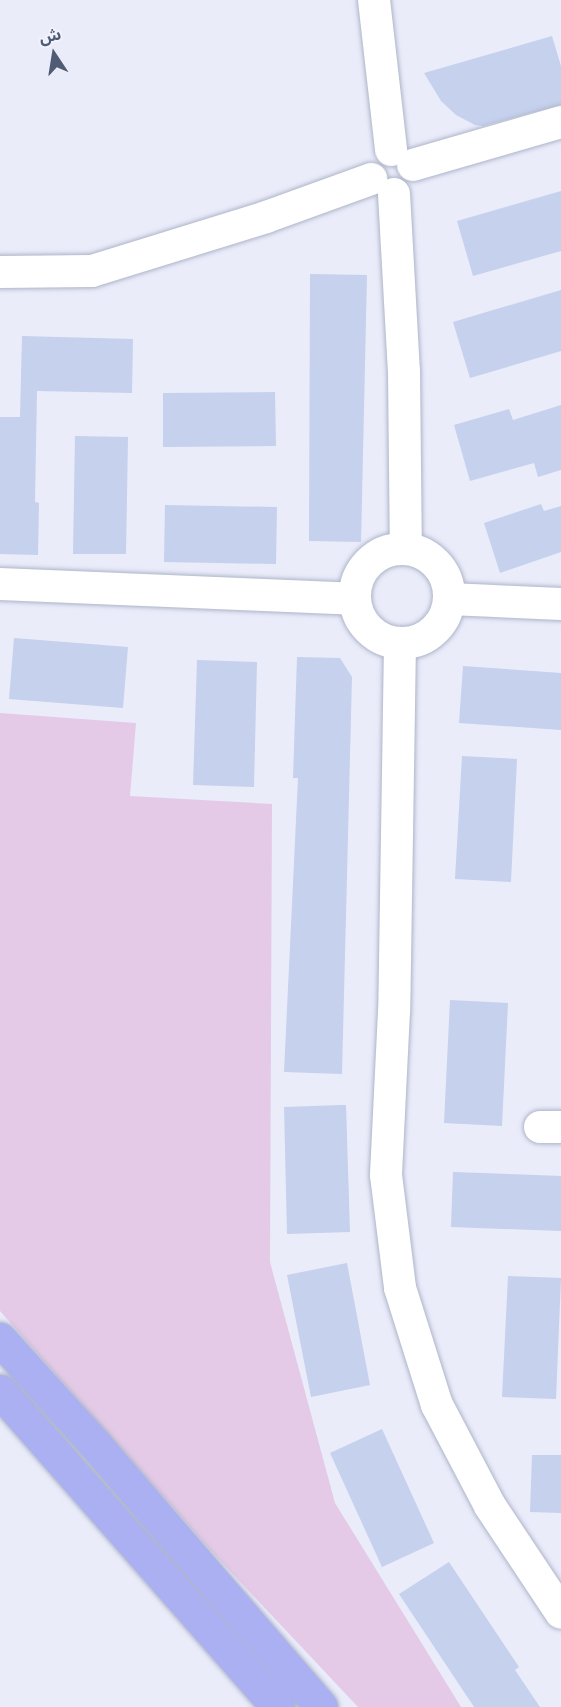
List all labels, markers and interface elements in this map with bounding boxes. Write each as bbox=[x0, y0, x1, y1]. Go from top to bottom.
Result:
north arrow bbox=[24, 24, 84, 84]
text: ش bbox=[37, 24, 63, 47]

